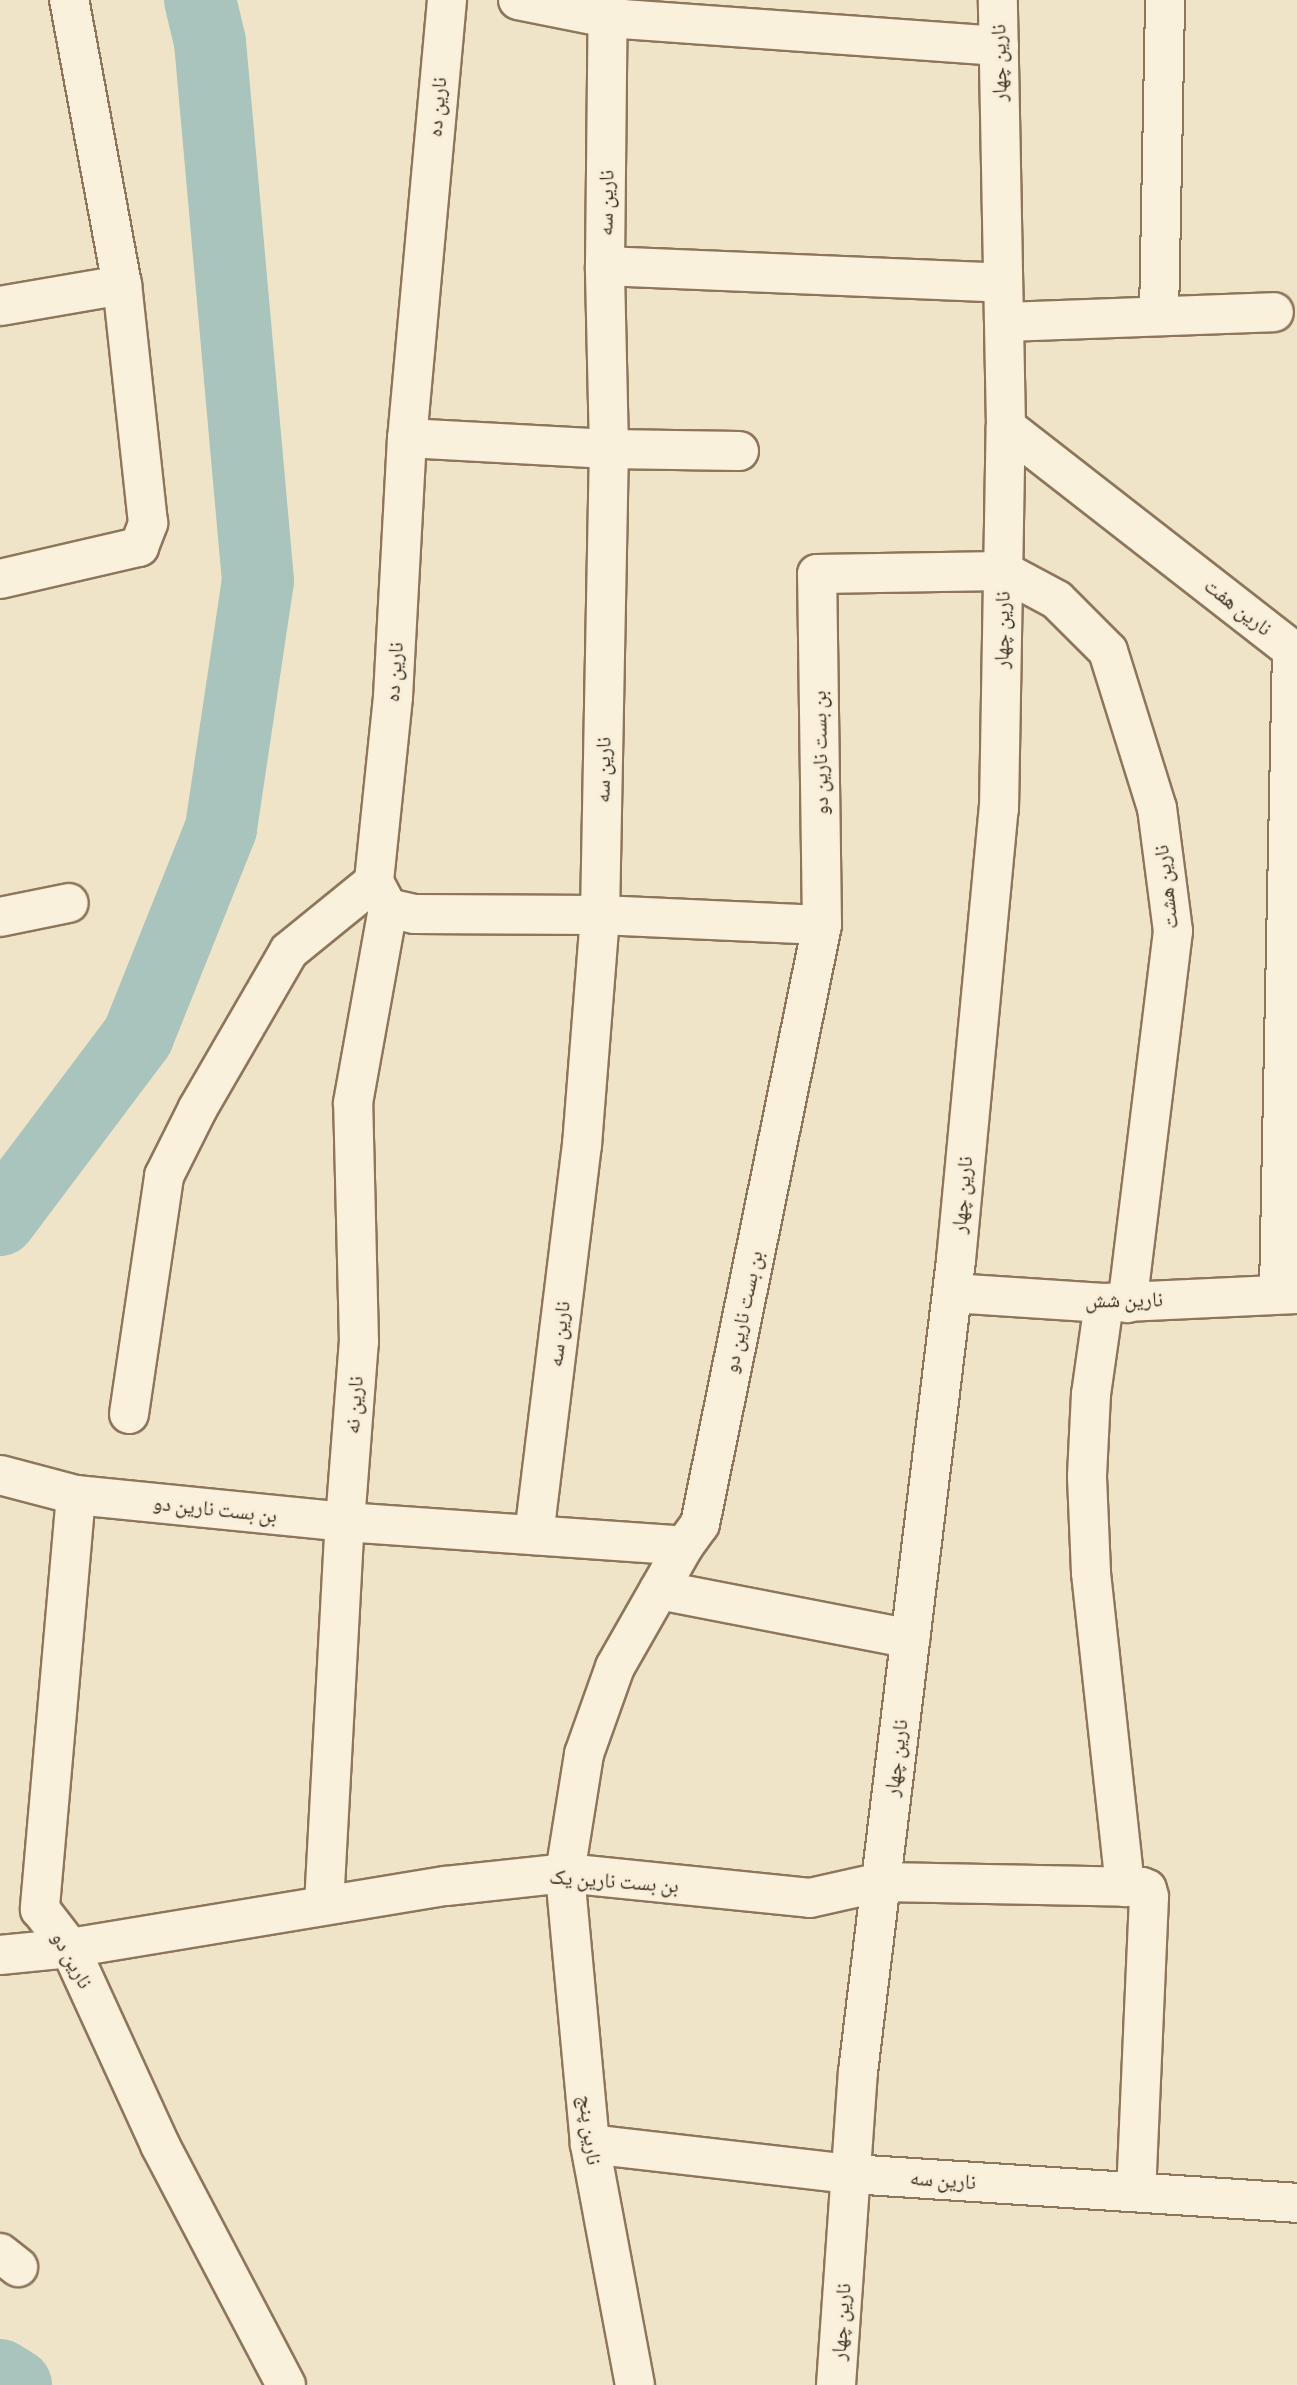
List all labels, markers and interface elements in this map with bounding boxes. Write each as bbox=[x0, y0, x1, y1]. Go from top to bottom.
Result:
street label: نارین چهار bbox=[986, 24, 1012, 102]
street label: نارین ده bbox=[422, 76, 452, 138]
street label: نارین سه bbox=[593, 170, 619, 236]
street label: نارین هفت bbox=[1199, 573, 1277, 641]
street label: نارین چهار bbox=[989, 591, 1015, 669]
street label: نارین ده bbox=[379, 641, 409, 703]
street label: بن بست نارین دو bbox=[806, 690, 834, 816]
street label: نارین سه bbox=[590, 737, 616, 803]
street label: نارین هشت bbox=[1148, 843, 1184, 931]
street label: نارین چهار bbox=[946, 1155, 978, 1235]
street label: بن بست نارین دو bbox=[718, 1248, 768, 1376]
street label: نارین شش bbox=[1085, 1287, 1163, 1313]
street label: نارین سه bbox=[542, 1300, 576, 1368]
street label: نارین نه bbox=[339, 1375, 369, 1435]
street label: بن بست نارین دو bbox=[152, 1490, 278, 1528]
street label: نارین چهار bbox=[879, 1718, 913, 1798]
street label: بن بست نارین یک bbox=[548, 1864, 680, 1898]
street label: نارین دو bbox=[46, 1927, 98, 1993]
street label: نارین پنج bbox=[573, 2094, 607, 2166]
street label: نارین سه bbox=[909, 2165, 977, 2195]
street label: نارین چهار bbox=[826, 2282, 856, 2362]

